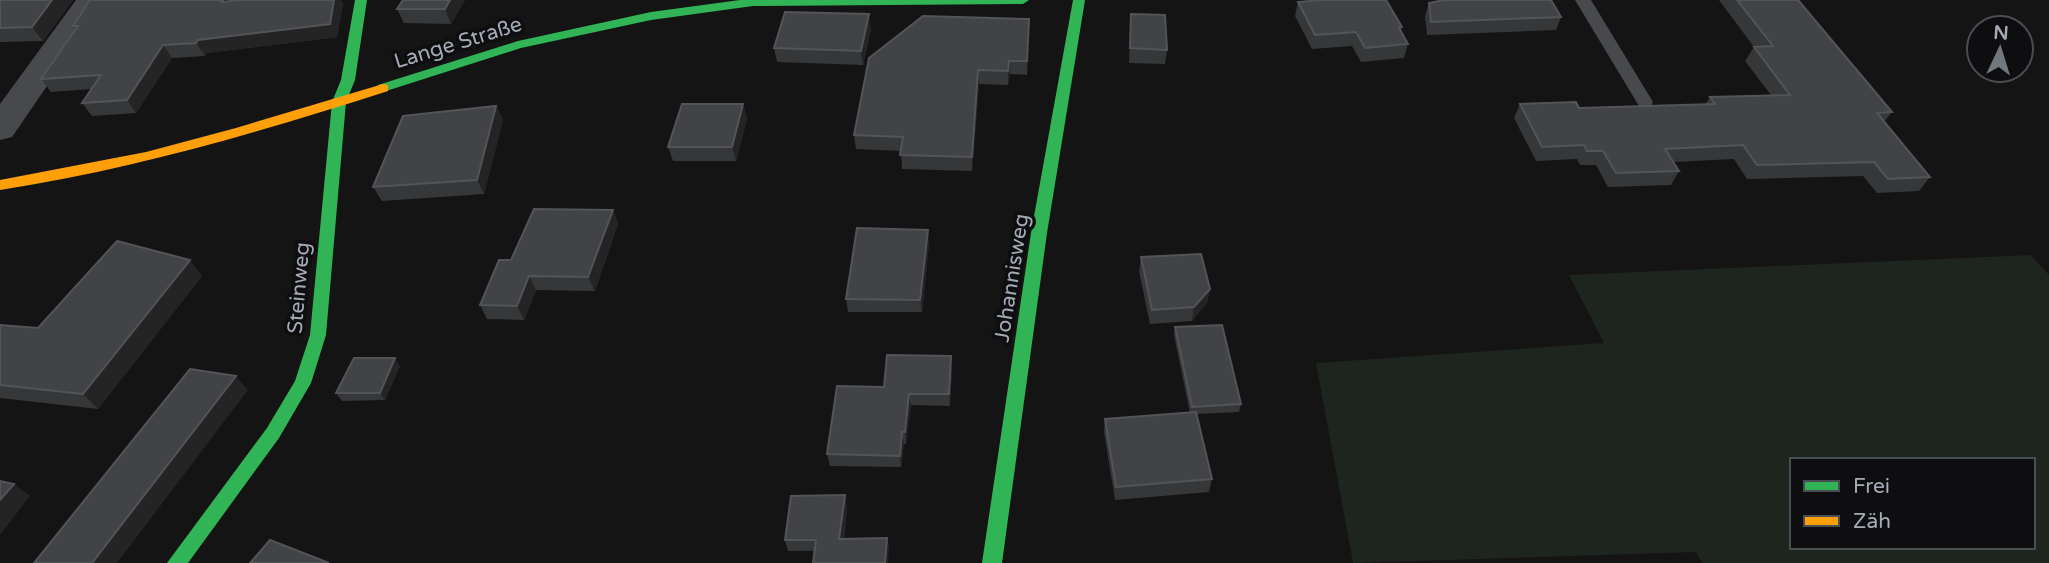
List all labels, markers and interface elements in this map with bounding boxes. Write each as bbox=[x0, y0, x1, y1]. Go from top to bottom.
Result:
street label: Lange Straße bbox=[391, 12, 525, 74]
north arrow bbox=[1965, 14, 2035, 84]
text: N bbox=[1993, 22, 2009, 45]
street label: Johannisweg bbox=[990, 212, 1034, 344]
street label: Steinweg bbox=[283, 241, 315, 335]
legend bbox=[1790, 458, 2035, 549]
text: Frei bbox=[1853, 474, 1890, 499]
text: Zäh bbox=[1853, 509, 1891, 534]

